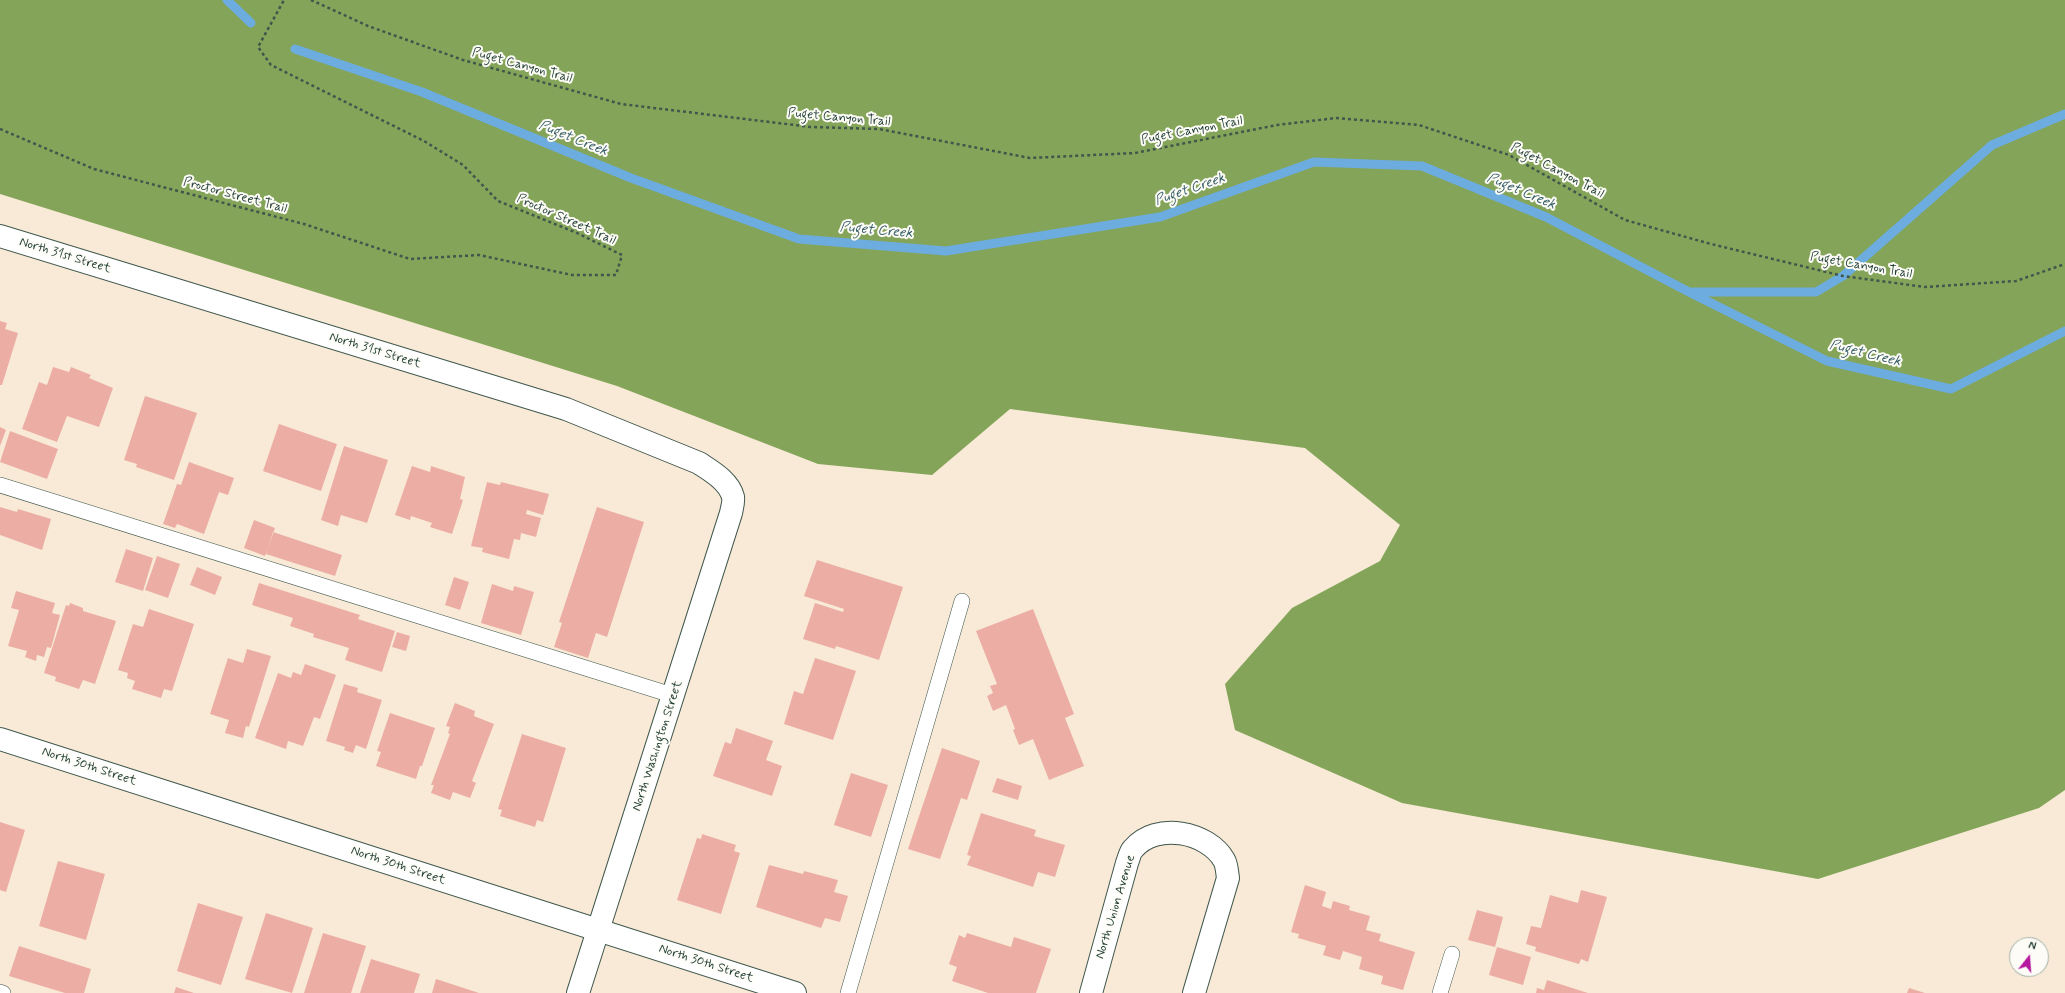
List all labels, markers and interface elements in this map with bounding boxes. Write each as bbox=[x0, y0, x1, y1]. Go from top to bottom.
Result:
street label: Puget Canyon Trail bbox=[470, 45, 574, 87]
street label: Puget Canyon Trail bbox=[787, 106, 891, 130]
street label: Puget Canyon Trail bbox=[1140, 114, 1244, 148]
water label: Puget Creek bbox=[536, 118, 610, 160]
street label: Puget Canyon Trail bbox=[1508, 140, 1606, 202]
water label: Puget Creek bbox=[1153, 170, 1227, 210]
water label: Puget Creek bbox=[1484, 170, 1558, 214]
street label: Proctor Street Trail bbox=[181, 175, 289, 217]
street label: Proctor Street Trail bbox=[514, 191, 618, 249]
water label: Puget Creek bbox=[839, 219, 913, 243]
street label: North 31st Street bbox=[17, 235, 113, 277]
street label: Puget Canyon Trail bbox=[1809, 249, 1913, 283]
street label: North 31st Street bbox=[327, 330, 423, 372]
water label: Puget Creek bbox=[1828, 337, 1902, 371]
street label: North Washington Street bbox=[629, 679, 687, 813]
street label: North 30th Street bbox=[40, 744, 138, 790]
street label: North 30th Street bbox=[349, 843, 447, 889]
street label: North Union Avenue bbox=[1093, 853, 1139, 961]
north arrow bbox=[2009, 937, 2049, 977]
text: N bbox=[2027, 939, 2038, 954]
street label: North 30th Street bbox=[657, 941, 755, 987]

